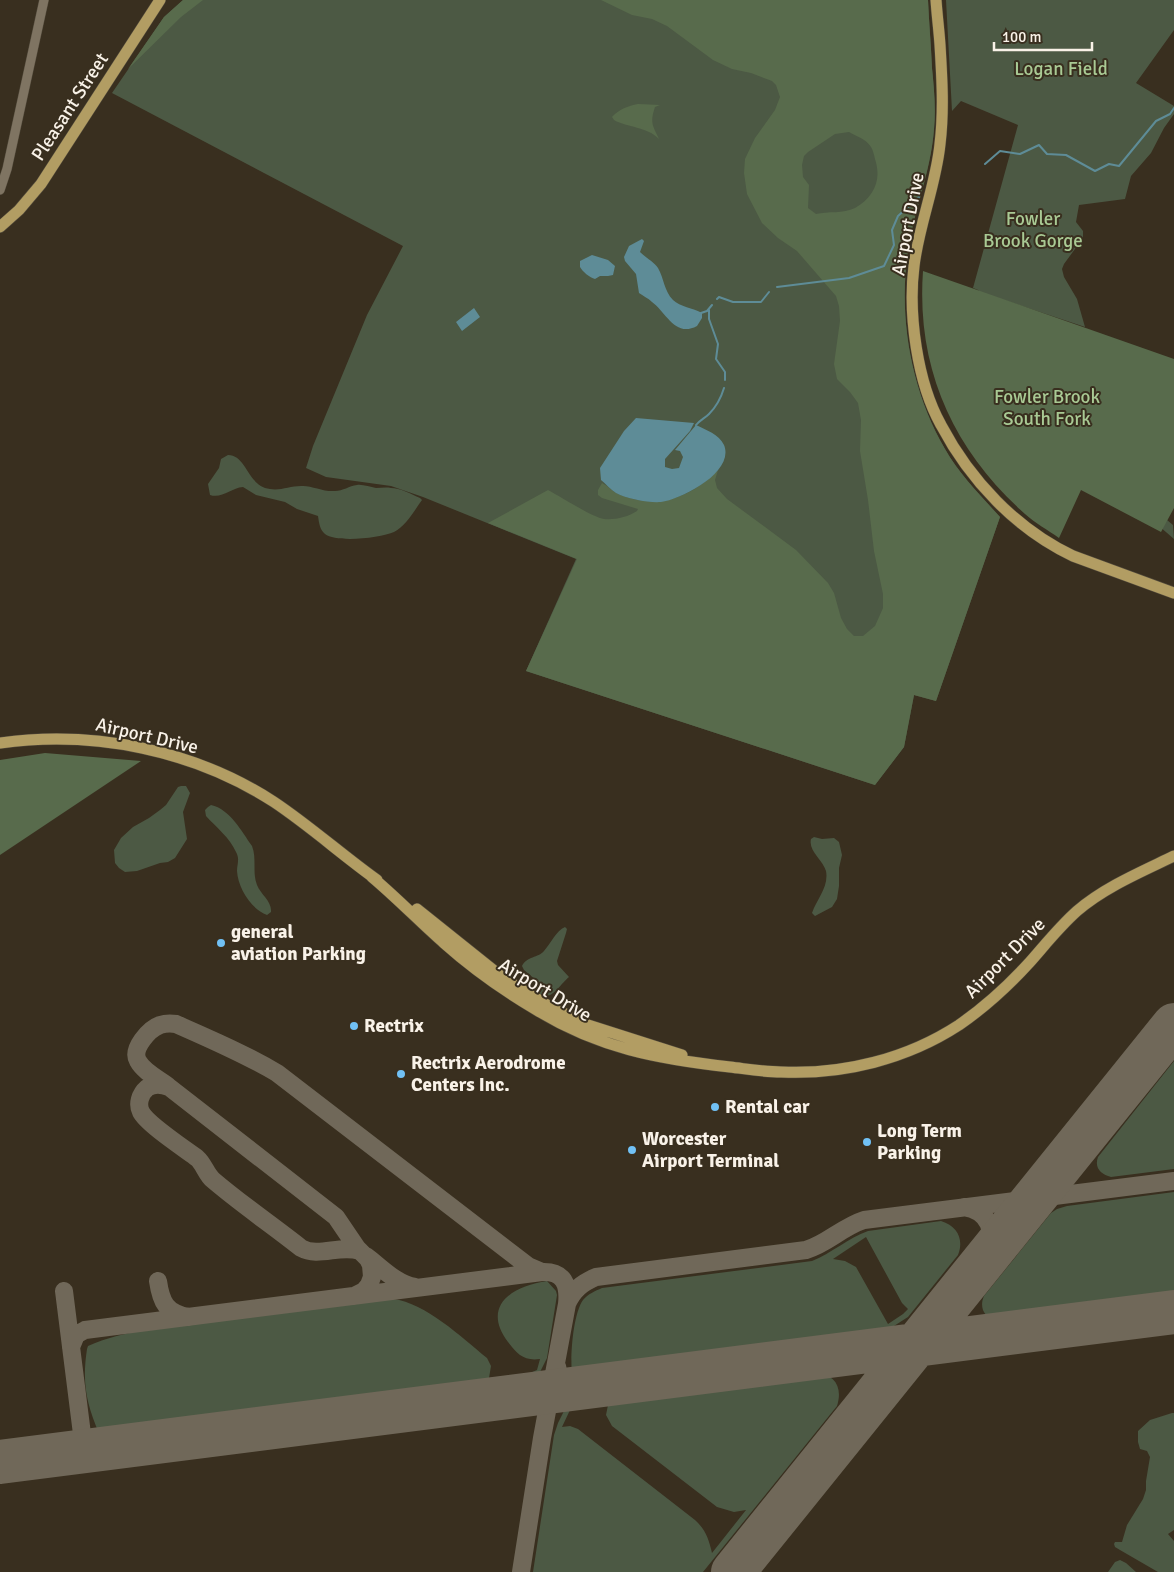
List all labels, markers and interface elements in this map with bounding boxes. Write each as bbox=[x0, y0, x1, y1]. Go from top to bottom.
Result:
scale bar bbox=[994, 20, 1092, 52]
text: 100 m bbox=[1002, 28, 1042, 46]
street label: Pleasant Street bbox=[26, 48, 114, 166]
park label: Logan Field bbox=[1014, 57, 1108, 81]
street label: Airport Drive bbox=[886, 170, 930, 278]
park label: Fowler Brook Gorge bbox=[983, 207, 1083, 253]
park label: Fowler Brook South Fork bbox=[994, 385, 1100, 431]
street label: Airport Drive bbox=[93, 713, 201, 759]
street label: Airport Drive bbox=[960, 913, 1050, 1003]
place label: general aviation Parking bbox=[231, 920, 366, 966]
marker: general aviation Parking bbox=[215, 937, 227, 949]
street label: Airport Drive bbox=[494, 953, 596, 1027]
place label: Rectrix bbox=[364, 1014, 425, 1038]
marker: Rectrix bbox=[348, 1020, 360, 1032]
place label: Rectrix Aerodrome Centers Inc. bbox=[411, 1051, 566, 1097]
marker: Rectrix Aerodrome Centers Inc. bbox=[395, 1068, 407, 1080]
place label: Rental car bbox=[725, 1095, 810, 1119]
marker: Rental car bbox=[709, 1101, 721, 1113]
place label: Long Term Parking bbox=[877, 1119, 962, 1165]
place label: Worcester Airport Terminal bbox=[642, 1127, 779, 1173]
marker: Long Term Parking bbox=[861, 1136, 873, 1148]
marker: Worcester Airport Terminal bbox=[626, 1144, 638, 1156]

